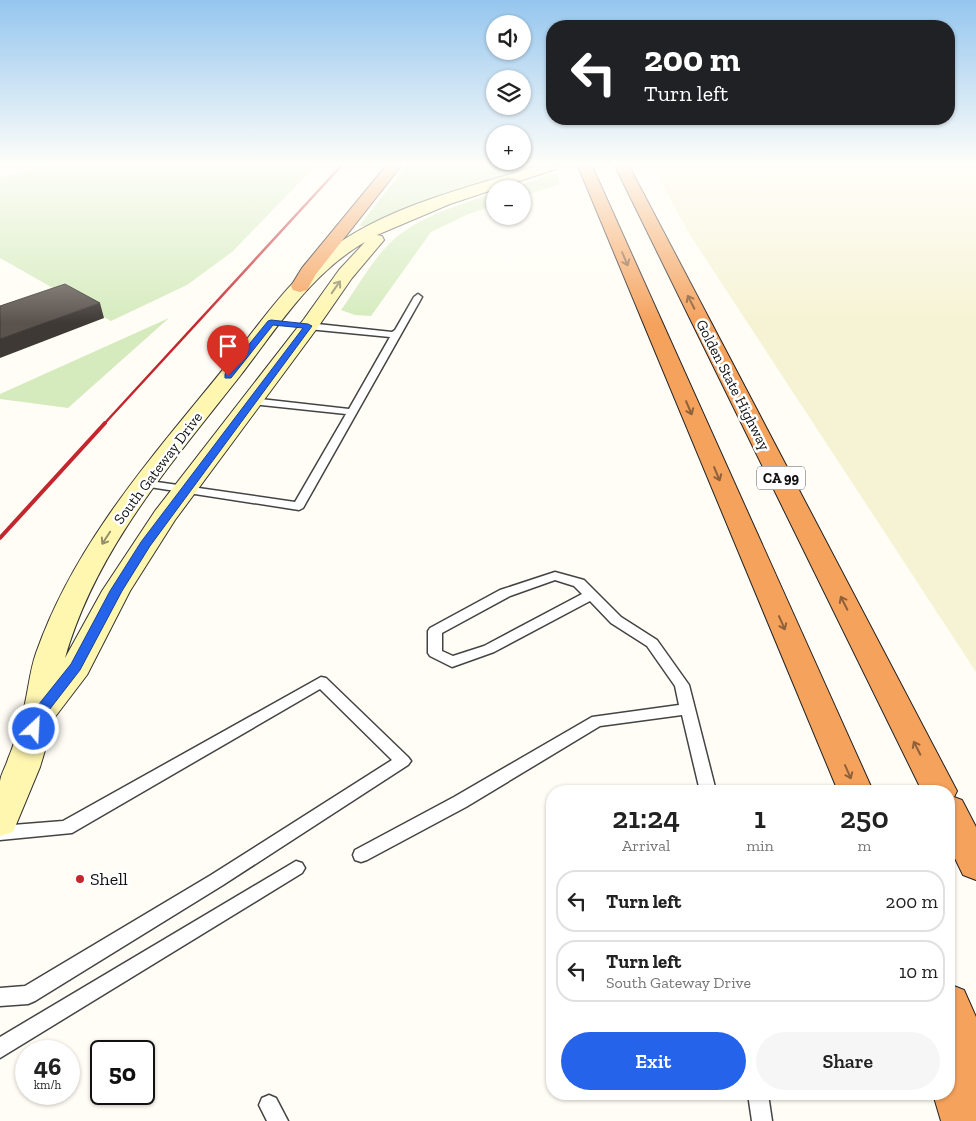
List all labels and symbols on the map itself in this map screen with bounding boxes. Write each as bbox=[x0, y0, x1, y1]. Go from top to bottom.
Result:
one-way arrow bbox=[620, 251, 630, 266]
one-way arrow bbox=[331, 280, 341, 294]
one-way arrow bbox=[686, 295, 695, 310]
street label: Golden State Highway bbox=[692, 317, 774, 454]
pin bbox=[207, 325, 249, 376]
one-way arrow bbox=[684, 400, 694, 415]
street label: South Gateway Drive bbox=[110, 408, 206, 528]
one-way arrow bbox=[713, 466, 722, 481]
road number: CA 99 bbox=[757, 466, 805, 489]
one-way arrow bbox=[101, 531, 111, 545]
one-way arrow bbox=[839, 596, 848, 611]
one-way arrow bbox=[778, 615, 788, 630]
position arrow bbox=[7, 702, 59, 754]
one-way arrow bbox=[912, 741, 921, 756]
one-way arrow bbox=[843, 764, 853, 779]
place label: Shell bbox=[90, 868, 128, 890]
marker: Shell bbox=[74, 873, 86, 885]
speed limit sign: 50 bbox=[90, 1040, 155, 1105]

